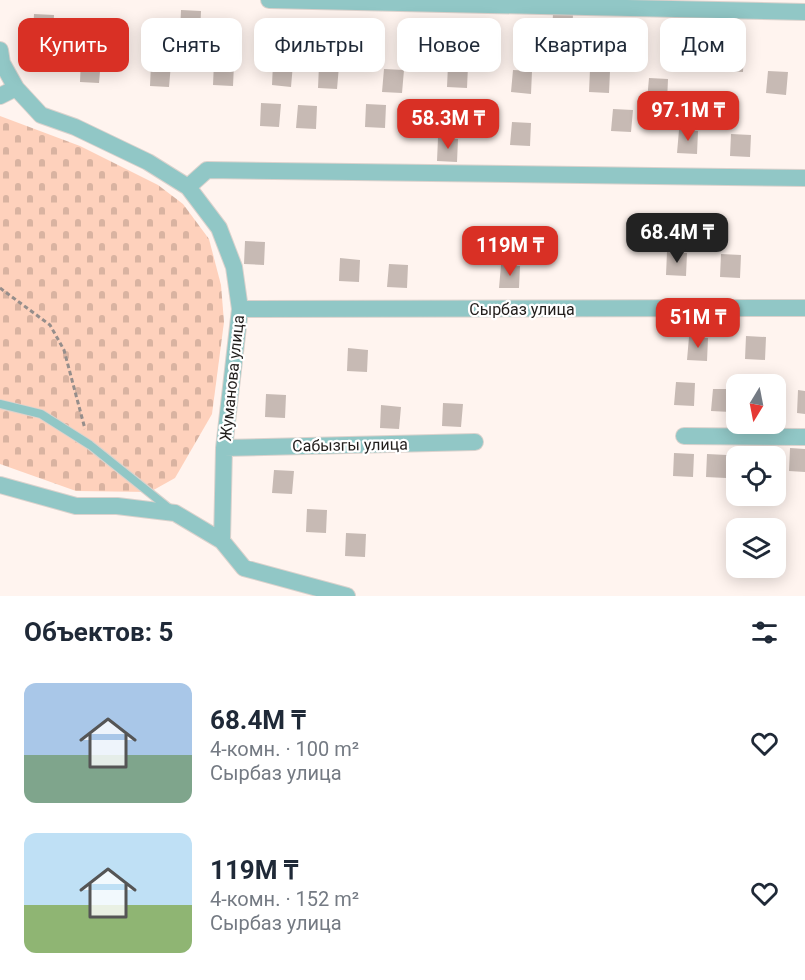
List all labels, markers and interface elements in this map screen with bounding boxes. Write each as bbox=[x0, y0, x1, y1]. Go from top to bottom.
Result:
chip: Купить bbox=[18, 18, 129, 72]
chip: Снять bbox=[141, 18, 242, 72]
chip: Фильтры bbox=[254, 18, 385, 72]
chip: Новое bbox=[397, 18, 501, 72]
chip: Квартира bbox=[513, 18, 648, 72]
chip: Дом bbox=[660, 18, 746, 72]
pin: 97.1M ₸ bbox=[633, 91, 743, 142]
text: 97.1M ₸ bbox=[651, 98, 725, 122]
pin: 58.3M ₸ bbox=[393, 99, 503, 150]
text: 58.3M ₸ bbox=[411, 106, 485, 130]
pin: 68.4M ₸ bbox=[622, 213, 732, 264]
text: 68.4M ₸ bbox=[640, 220, 714, 244]
pin: 119M ₸ bbox=[461, 226, 559, 277]
text: 119M ₸ bbox=[476, 233, 544, 257]
pin: 51M ₸ bbox=[656, 298, 740, 349]
street label: Сырбаз улица bbox=[469, 300, 575, 319]
text: 51M ₸ bbox=[670, 305, 726, 329]
street label: Жуманова улица bbox=[216, 314, 248, 442]
north arrow bbox=[726, 374, 786, 434]
map controls bbox=[726, 374, 786, 578]
street label: Сабызгы улица bbox=[292, 434, 408, 456]
button: locate bbox=[726, 446, 786, 506]
button: layers bbox=[726, 518, 786, 578]
icon: filters bbox=[748, 616, 781, 649]
text: Объектов: 5 bbox=[24, 617, 173, 647]
text: 68.4M ₸ bbox=[210, 705, 306, 735]
icon: home bbox=[72, 707, 144, 779]
icon: heart bbox=[748, 727, 781, 760]
text: 4-комн. · 100 m² bbox=[210, 737, 359, 761]
text: Сырбаз улица bbox=[210, 761, 342, 785]
text: 119M ₸ bbox=[210, 855, 298, 885]
icon: home bbox=[72, 857, 144, 929]
icon: heart bbox=[748, 877, 781, 910]
text: 4-комн. · 152 m² bbox=[210, 887, 359, 911]
text: Сырбаз улица bbox=[210, 911, 342, 935]

